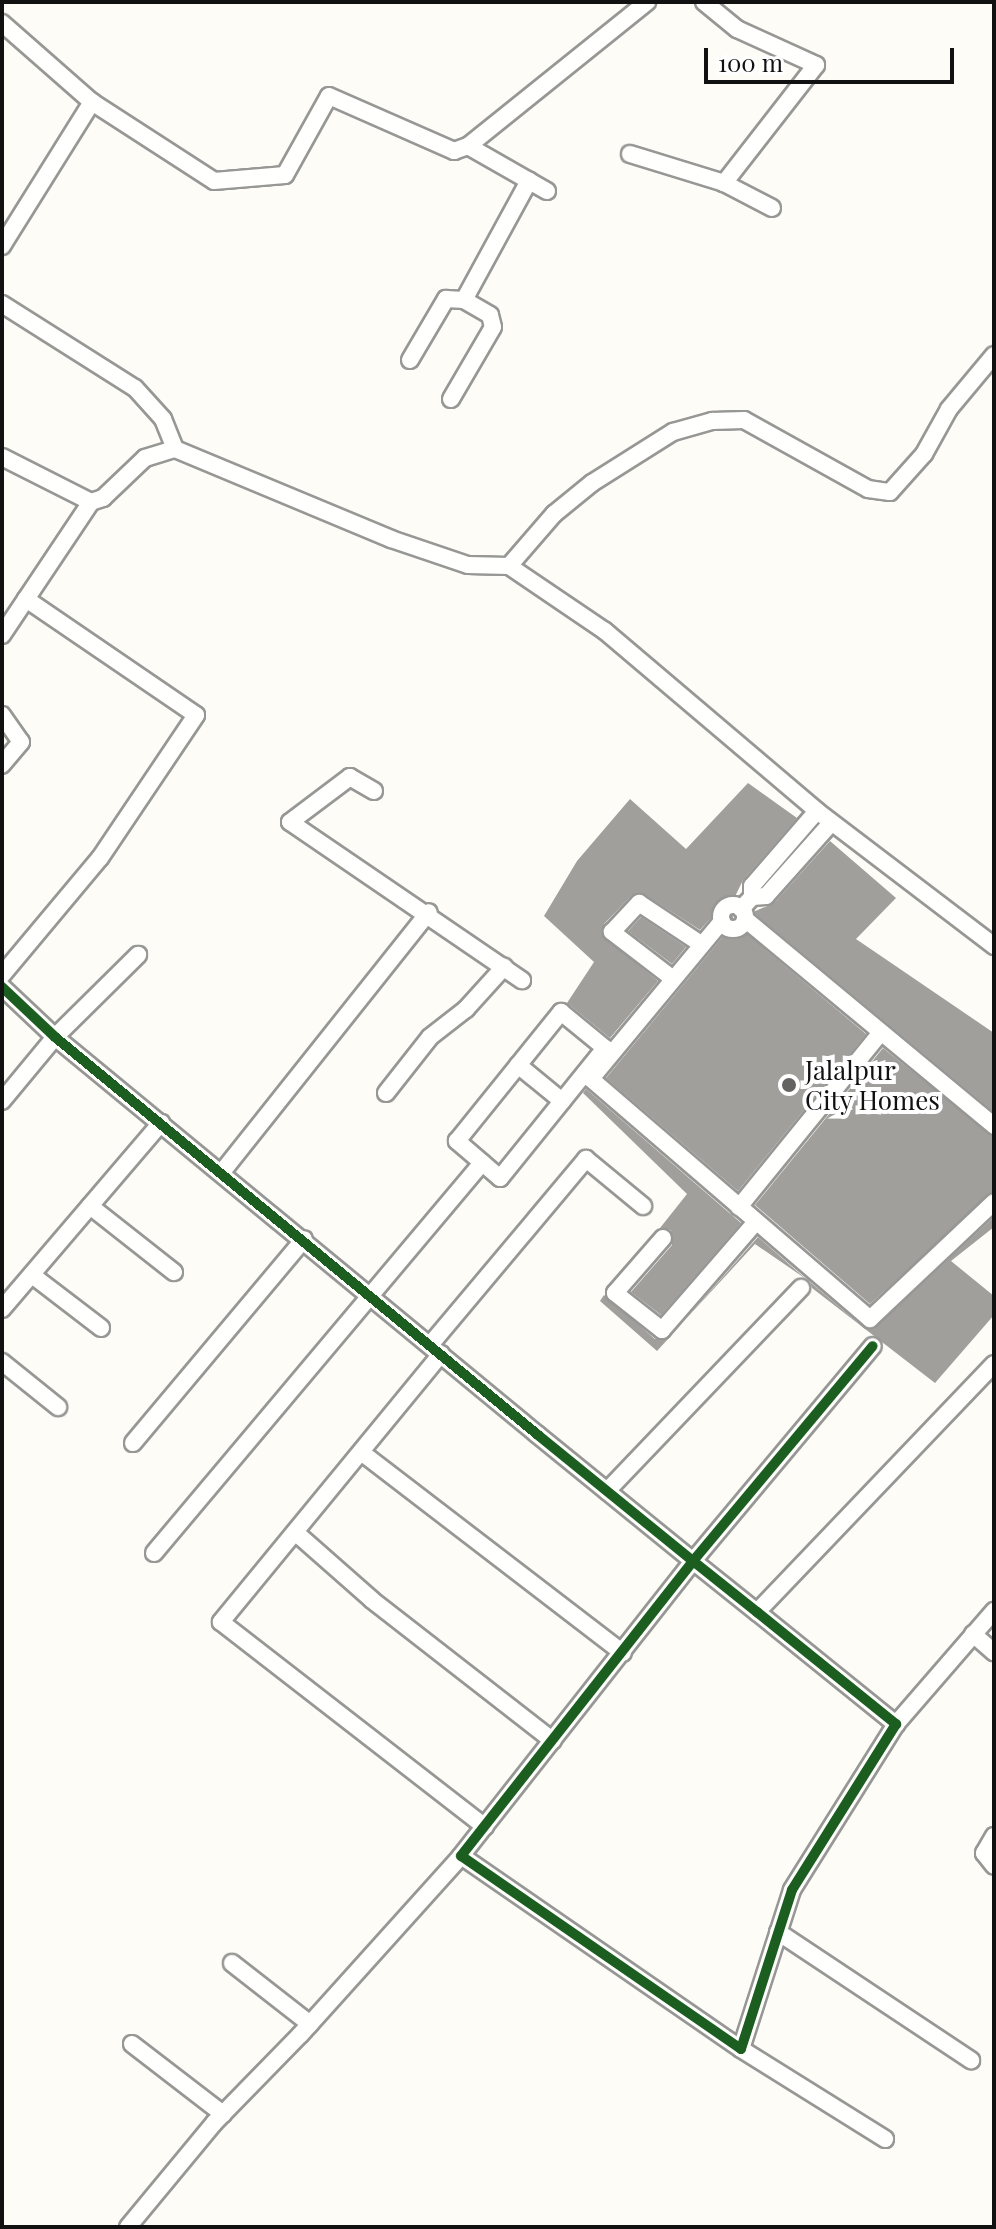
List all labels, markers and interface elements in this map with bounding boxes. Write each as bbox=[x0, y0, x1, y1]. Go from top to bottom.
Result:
scale bar bbox=[708, 32, 958, 82]
text: 100 m bbox=[718, 46, 783, 78]
place label: Jalalpur City Homes bbox=[805, 1054, 941, 1116]
marker: Jalalpur City Homes bbox=[780, 1076, 798, 1094]

